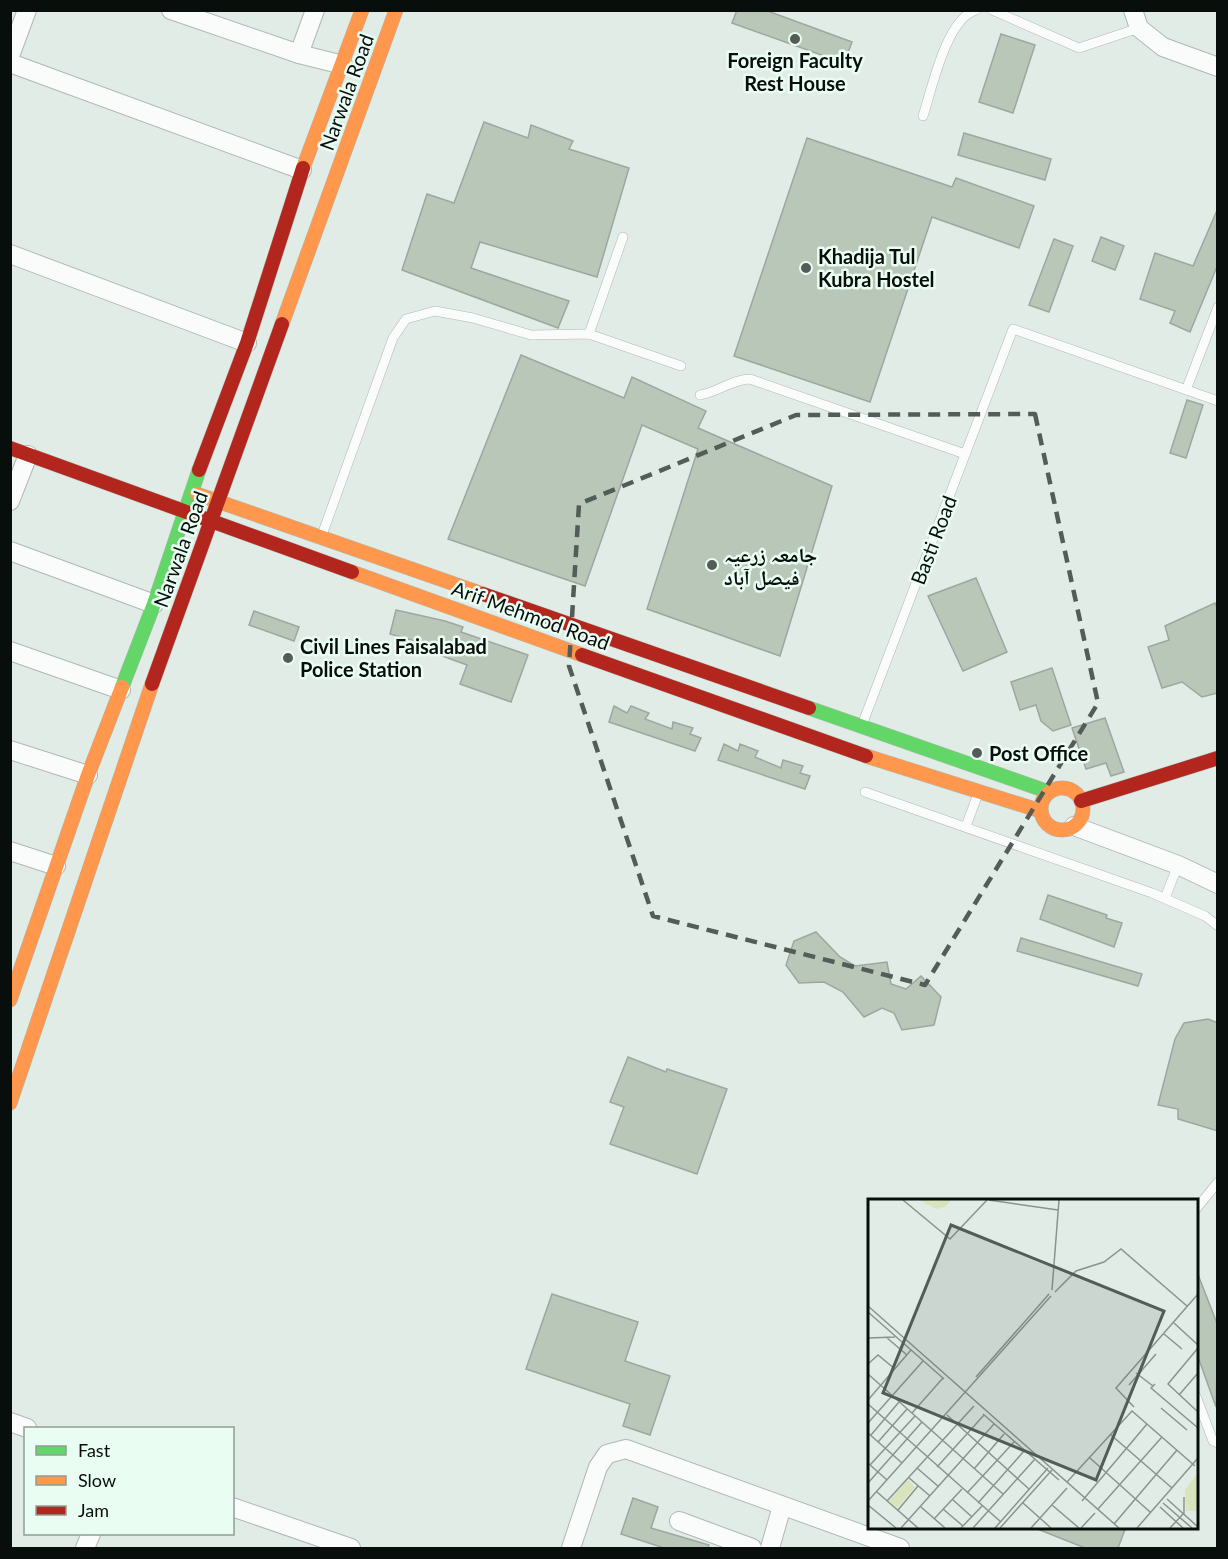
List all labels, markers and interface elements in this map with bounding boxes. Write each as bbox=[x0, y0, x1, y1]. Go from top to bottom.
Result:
street label: Narwala Road bbox=[314, 31, 378, 153]
marker: Foreign Faculty Rest House bbox=[788, 32, 802, 46]
place label: Foreign Faculty Rest House bbox=[727, 48, 863, 95]
place label: Khadija Tul Kubra Hostel bbox=[818, 244, 935, 291]
marker: Khadija Tul Kubra Hostel bbox=[799, 261, 813, 275]
street label: Narwala Road bbox=[148, 488, 212, 610]
street label: Basti Road bbox=[905, 492, 961, 588]
place label: جامعہ زرعیہ فیصل آباد bbox=[724, 542, 817, 591]
marker: جامعہ زرعیہ فیصل آباد bbox=[705, 558, 719, 572]
street label: Arif Mehmod Road bbox=[449, 575, 613, 655]
place label: Civil Lines Faisalabad Police Station bbox=[300, 634, 487, 681]
marker: Civil Lines Faisalabad Police Station bbox=[281, 651, 295, 665]
place label: Post Office bbox=[989, 741, 1088, 765]
marker: Post Office bbox=[970, 746, 984, 760]
inset map bbox=[868, 1199, 1198, 1529]
legend bbox=[24, 1427, 234, 1535]
text: Fast bbox=[78, 1439, 111, 1461]
text: Slow bbox=[78, 1469, 116, 1491]
text: Jam bbox=[78, 1499, 109, 1521]

